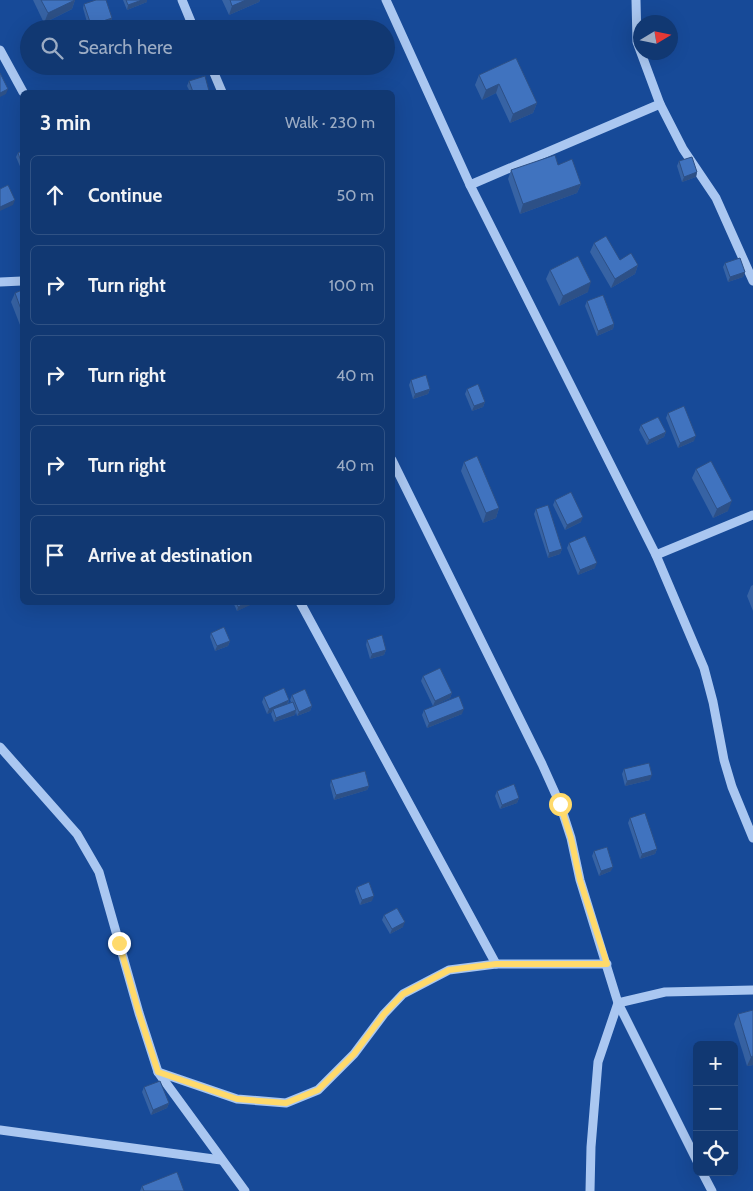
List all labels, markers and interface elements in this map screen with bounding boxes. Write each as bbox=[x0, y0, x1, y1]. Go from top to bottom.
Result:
north arrow bbox=[633, 15, 678, 60]
search box bbox=[20, 20, 395, 75]
icon: search bbox=[38, 34, 66, 62]
text: Search here bbox=[78, 36, 172, 59]
text: 3 min bbox=[40, 110, 91, 135]
text: Walk · 230 m bbox=[285, 113, 375, 132]
icon: ahead bbox=[41, 181, 69, 209]
text: Continue bbox=[88, 184, 162, 207]
text: 50 m bbox=[337, 186, 374, 205]
icon: right bbox=[41, 271, 69, 299]
text: Turn right bbox=[88, 274, 166, 297]
text: 100 m bbox=[329, 276, 374, 295]
icon: right bbox=[41, 361, 69, 389]
text: Turn right bbox=[88, 364, 166, 387]
text: 40 m bbox=[336, 366, 374, 385]
icon: right bbox=[41, 451, 69, 479]
text: Turn right bbox=[88, 454, 166, 477]
text: 40 m bbox=[336, 456, 374, 475]
icon: arrive bbox=[41, 541, 69, 569]
text: Arrive at destination bbox=[88, 544, 252, 567]
route start bbox=[549, 793, 572, 816]
route end bbox=[108, 932, 131, 955]
map controls bbox=[693, 1041, 738, 1176]
button: + bbox=[693, 1041, 738, 1086]
button: − bbox=[693, 1086, 738, 1131]
button: locate bbox=[693, 1131, 738, 1176]

